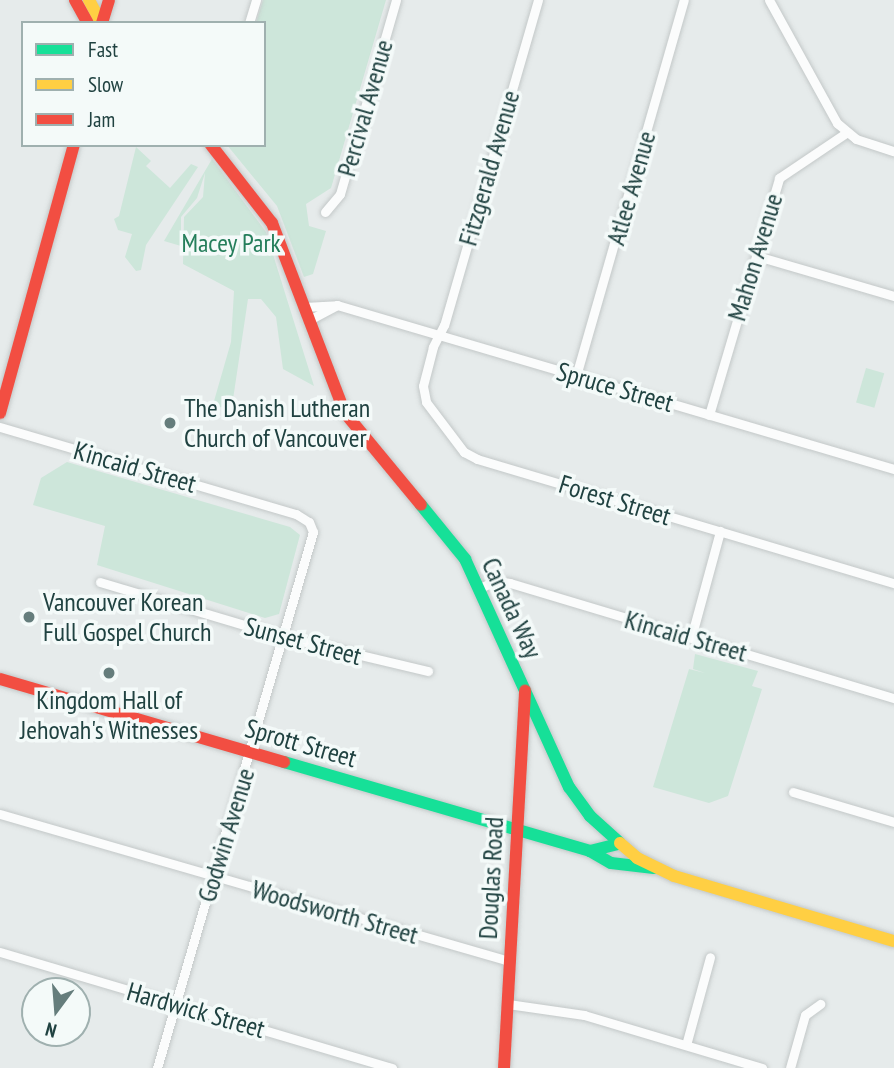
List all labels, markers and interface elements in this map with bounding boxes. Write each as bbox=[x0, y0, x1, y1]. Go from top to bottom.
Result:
legend bbox=[21, 21, 266, 147]
text: Fast bbox=[88, 36, 118, 63]
street label: Percival Avenue bbox=[330, 36, 400, 180]
text: Slow bbox=[88, 71, 123, 98]
street label: Fitzgerald Avenue bbox=[452, 86, 526, 250]
text: Jam bbox=[88, 106, 115, 133]
street label: Atlee Avenue bbox=[600, 127, 662, 249]
street label: Mahon Avenue bbox=[721, 189, 789, 325]
park label: Macey Park bbox=[181, 227, 281, 259]
street label: Spruce Street bbox=[553, 356, 677, 418]
place label: The Danish Lutheran Church of Vancouver bbox=[184, 392, 370, 453]
marker: The Danish Lutheran Church of Vancouver bbox=[162, 415, 178, 431]
street label: Kincaid Street bbox=[70, 435, 200, 499]
street label: Forest Street bbox=[555, 468, 675, 532]
street label: Canada Way bbox=[475, 553, 549, 663]
place label: Vancouver Korean Full Gospel Church bbox=[43, 586, 212, 648]
street label: Kincaid Street bbox=[621, 604, 751, 668]
marker: Vancouver Korean Full Gospel Church bbox=[21, 609, 37, 625]
street label: Sunset Street bbox=[241, 610, 365, 672]
marker: Kingdom Hall of Jehovah's Witnesses bbox=[101, 665, 117, 681]
place label: Kingdom Hall of Jehovah's Witnesses bbox=[20, 684, 198, 746]
street label: Sprott Street bbox=[242, 712, 360, 774]
street label: Godwin Avenue bbox=[191, 764, 261, 906]
street label: Douglas Road bbox=[472, 816, 510, 940]
street label: Woodsworth Street bbox=[248, 873, 422, 951]
street label: Hardwick Street bbox=[123, 975, 269, 1045]
north arrow bbox=[21, 977, 91, 1047]
text: N bbox=[43, 1017, 59, 1043]

